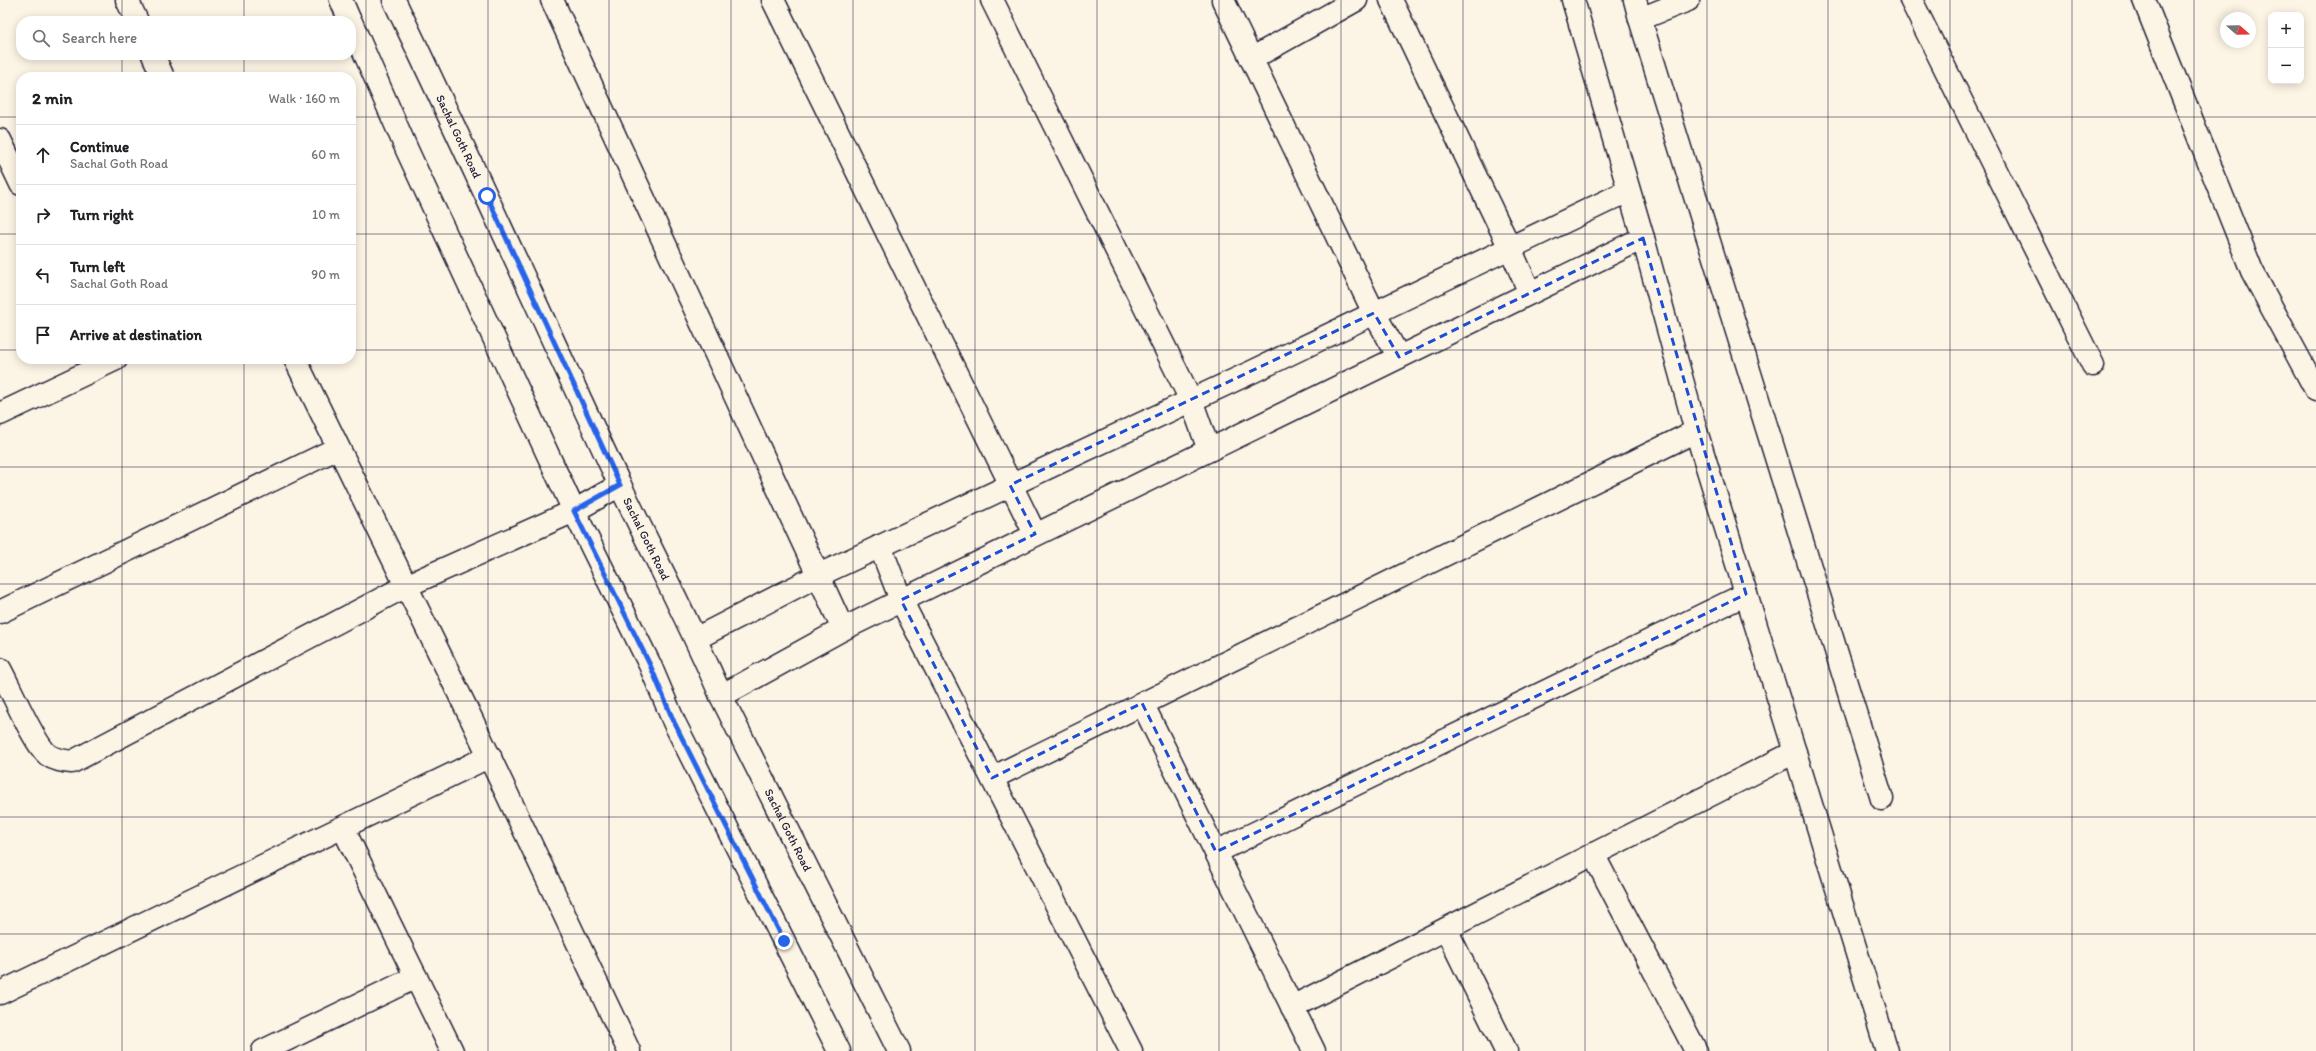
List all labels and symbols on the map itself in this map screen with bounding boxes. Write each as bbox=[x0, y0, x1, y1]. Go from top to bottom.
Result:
north arrow bbox=[2220, 12, 2256, 48]
street label: Sachal Goth Road bbox=[433, 92, 484, 181]
route start bbox=[478, 187, 496, 205]
street label: Sachal Goth Road bbox=[620, 495, 673, 583]
street label: Sachal Goth Road bbox=[762, 786, 815, 874]
route end bbox=[775, 932, 793, 950]

